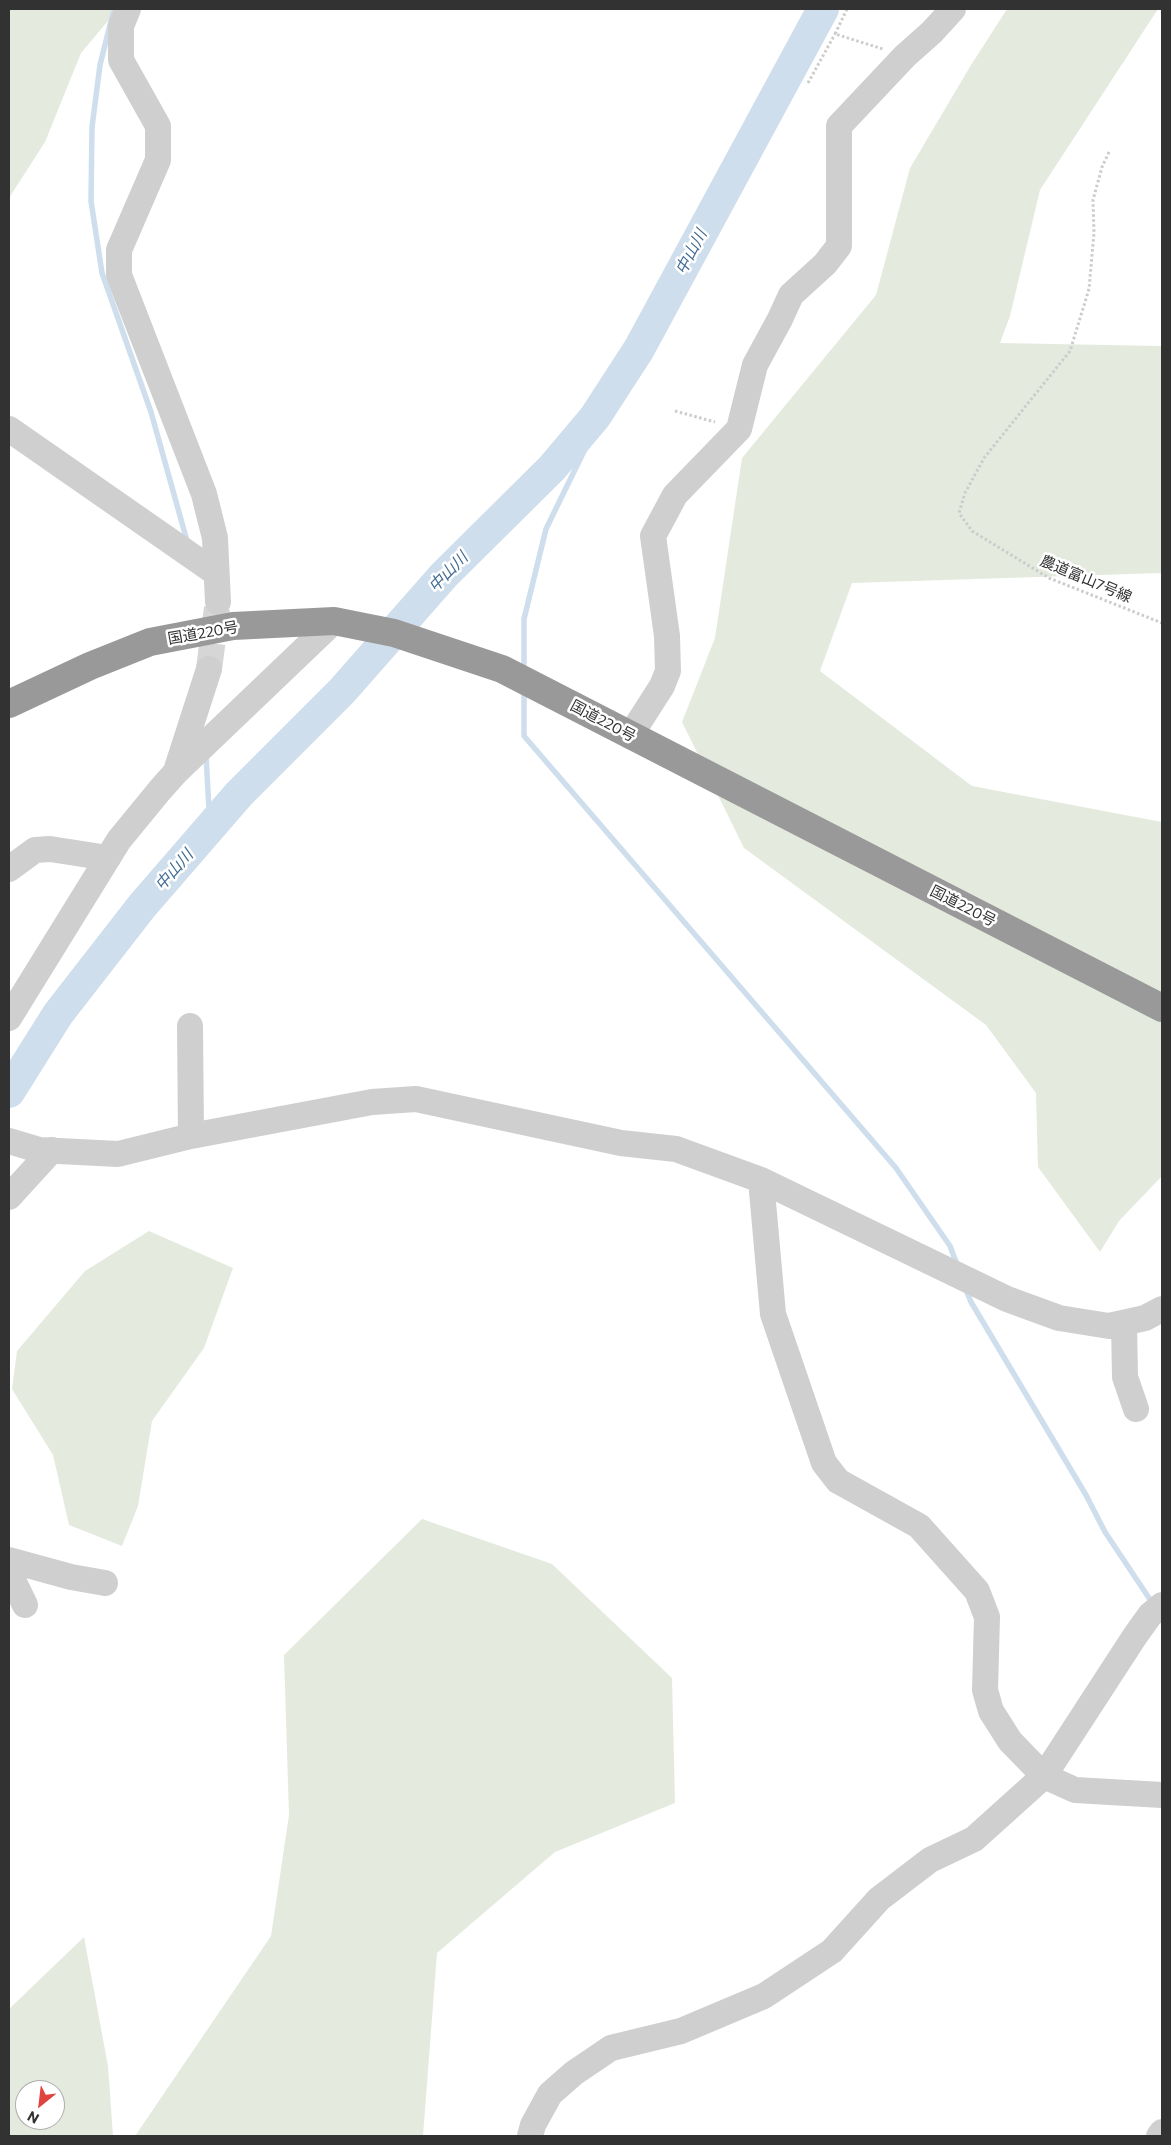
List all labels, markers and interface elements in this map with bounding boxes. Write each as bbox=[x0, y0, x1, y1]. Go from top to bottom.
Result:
water label: 中山川 bbox=[671, 226, 711, 278]
water label: 中山川 bbox=[424, 548, 472, 596]
street label: 農道富山7号線 bbox=[1037, 552, 1135, 606]
street label: 国道220号 bbox=[166, 618, 240, 648]
street label: 国道220号 bbox=[567, 696, 639, 746]
water label: 中山川 bbox=[151, 846, 197, 894]
street label: 国道220号 bbox=[927, 882, 999, 930]
north arrow bbox=[15, 2080, 65, 2130]
text: N bbox=[24, 2108, 42, 2128]

